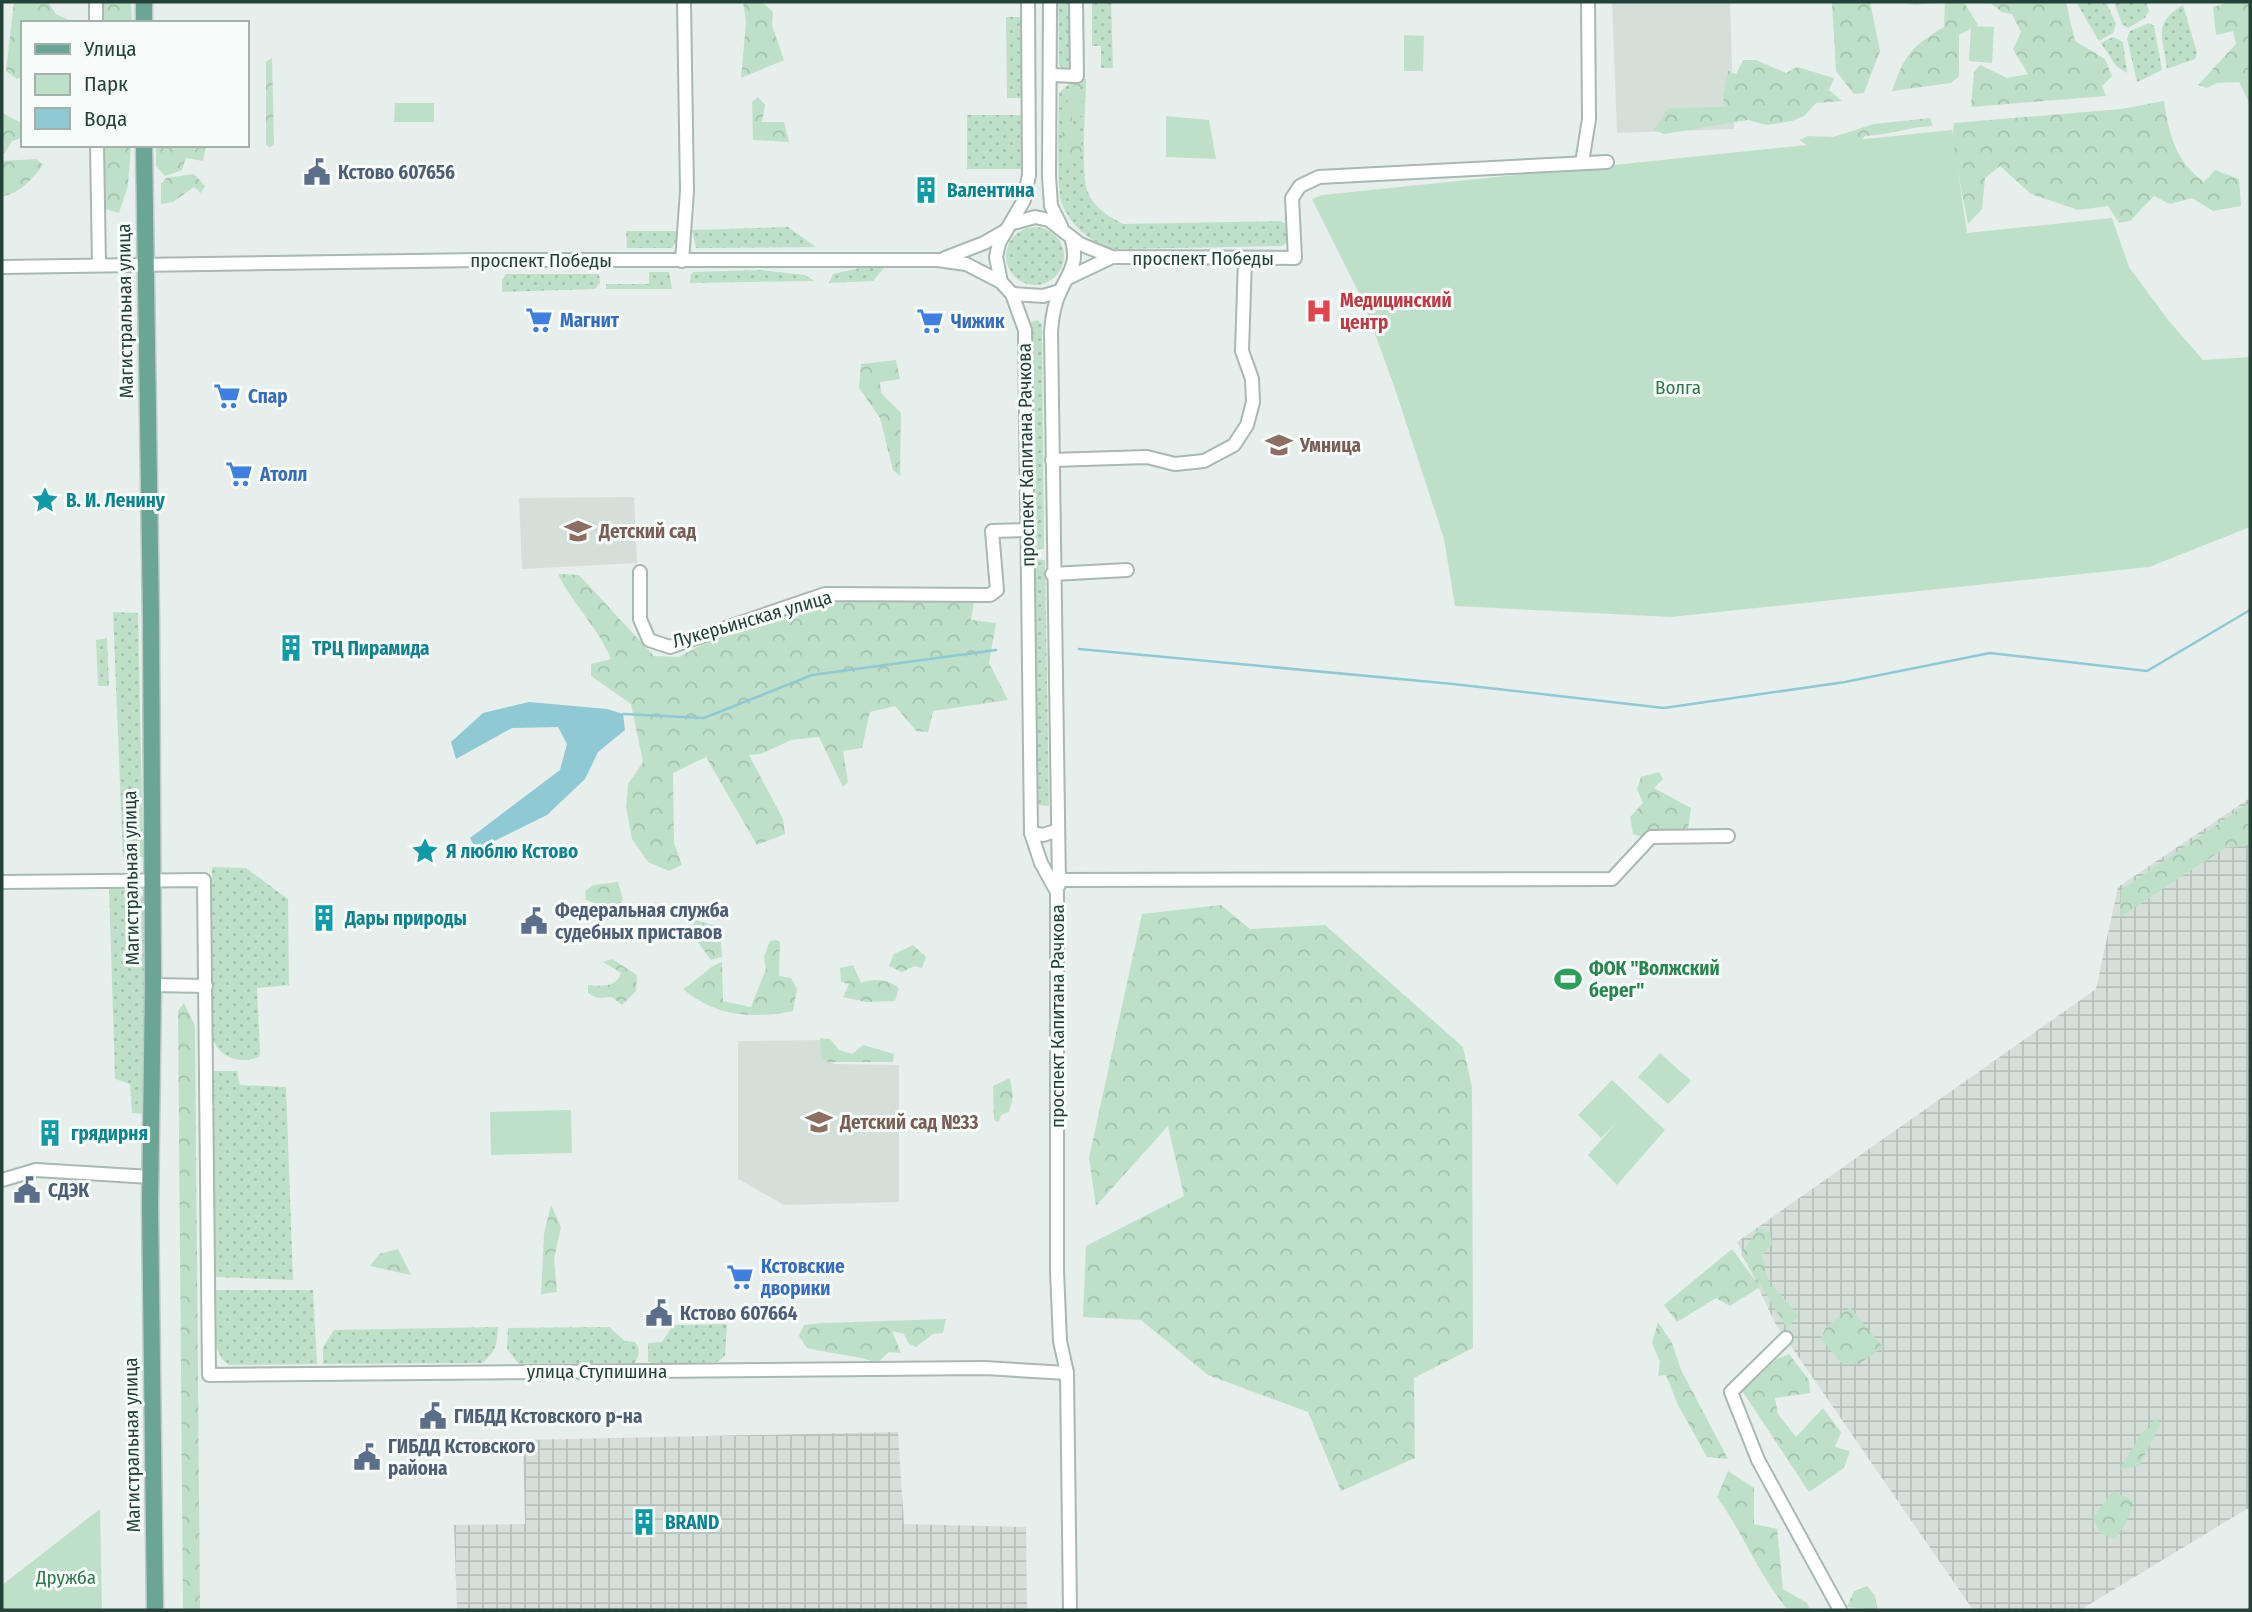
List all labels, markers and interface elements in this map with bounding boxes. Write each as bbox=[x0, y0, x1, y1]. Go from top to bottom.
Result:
legend bbox=[21, 21, 248, 147]
text: Улица bbox=[83, 36, 137, 62]
text: Парк bbox=[84, 71, 128, 97]
text: Вода bbox=[84, 106, 127, 132]
public building icon: Кстово 607656 bbox=[302, 157, 332, 187]
place label: Кстово 607656 bbox=[338, 161, 455, 184]
building icon: Валентина bbox=[911, 175, 941, 205]
place label: Валентина bbox=[947, 179, 1034, 202]
street label: Магистральная улица bbox=[112, 223, 138, 399]
street label: проспект Победы bbox=[1132, 247, 1274, 270]
street label: проспект Победы bbox=[470, 249, 612, 272]
place label: Медицинский центр bbox=[1340, 289, 1452, 334]
hospital icon: Медицинский центр bbox=[1304, 296, 1334, 326]
supermarket icon: Магнит bbox=[524, 305, 554, 335]
supermarket icon: Чижик bbox=[915, 306, 945, 336]
place label: Магнит bbox=[560, 309, 620, 332]
place label: Чижик bbox=[951, 310, 1005, 333]
street label: проспект Капитана Рачкова bbox=[1013, 343, 1039, 567]
park label: Волга bbox=[1655, 376, 1701, 399]
supermarket icon: Спар bbox=[212, 381, 242, 411]
place label: Спар bbox=[248, 385, 288, 408]
school or university icon: Умница bbox=[1264, 430, 1294, 460]
place label: Умница bbox=[1299, 434, 1361, 457]
supermarket icon: Атолл bbox=[224, 459, 254, 489]
place label: Атолл bbox=[259, 463, 307, 486]
place icon: В. И. Ленину bbox=[30, 485, 60, 515]
place label: В. И. Ленину bbox=[66, 489, 166, 512]
school or university icon: Детский сад bbox=[563, 516, 593, 546]
place label: Детский сад bbox=[598, 520, 697, 543]
street label: Лукерьинская улица bbox=[670, 585, 834, 653]
building icon: ТРЦ Пирамида bbox=[276, 633, 306, 663]
place label: ТРЦ Пирамида bbox=[312, 637, 430, 660]
street label: Магистральная улица bbox=[118, 790, 144, 966]
place icon: Я люблю Кстово bbox=[410, 836, 440, 866]
place label: Я люблю Кстово bbox=[446, 840, 578, 863]
place label: Федеральная служба судебных приставов bbox=[555, 899, 729, 944]
building icon: Дары природы bbox=[309, 903, 339, 933]
street label: проспект Капитана Рачкова bbox=[1046, 904, 1069, 1128]
public building icon: Федеральная служба судебных приставов bbox=[519, 906, 549, 936]
place label: Дары природы bbox=[344, 907, 467, 930]
place label: ФОК "Волжский берег" bbox=[1589, 957, 1720, 1002]
sports icon: ФОК "Волжский берег" bbox=[1553, 964, 1583, 994]
school or university icon: Детский сад №33 bbox=[804, 1107, 834, 1137]
place label: Детский сад №33 bbox=[839, 1111, 979, 1134]
building icon: грядирня bbox=[35, 1118, 65, 1148]
place label: грядирня bbox=[71, 1122, 148, 1145]
public building icon: СДЭК bbox=[12, 1175, 42, 1205]
place label: СДЭК bbox=[48, 1179, 89, 1202]
place label: Кстовские дворики bbox=[760, 1255, 845, 1300]
supermarket icon: Кстовские дворики bbox=[725, 1262, 755, 1292]
public building icon: Кстово 607664 bbox=[644, 1298, 674, 1328]
place label: Кстово 607664 bbox=[680, 1302, 798, 1325]
street label: Магистральная улица bbox=[119, 1357, 145, 1533]
street label: улица Ступишина bbox=[527, 1360, 667, 1383]
public building icon: ГИБДД Кстовского р-на bbox=[418, 1401, 448, 1431]
place label: ГИБДД Кстовского р-на bbox=[454, 1405, 642, 1428]
place label: ГИБДД Кстовского района bbox=[388, 1435, 535, 1480]
public building icon: ГИБДД Кстовского района bbox=[352, 1442, 382, 1472]
building icon: BRAND bbox=[629, 1507, 659, 1537]
place label: BRAND bbox=[665, 1511, 719, 1534]
park label: Дружба bbox=[35, 1566, 96, 1589]

